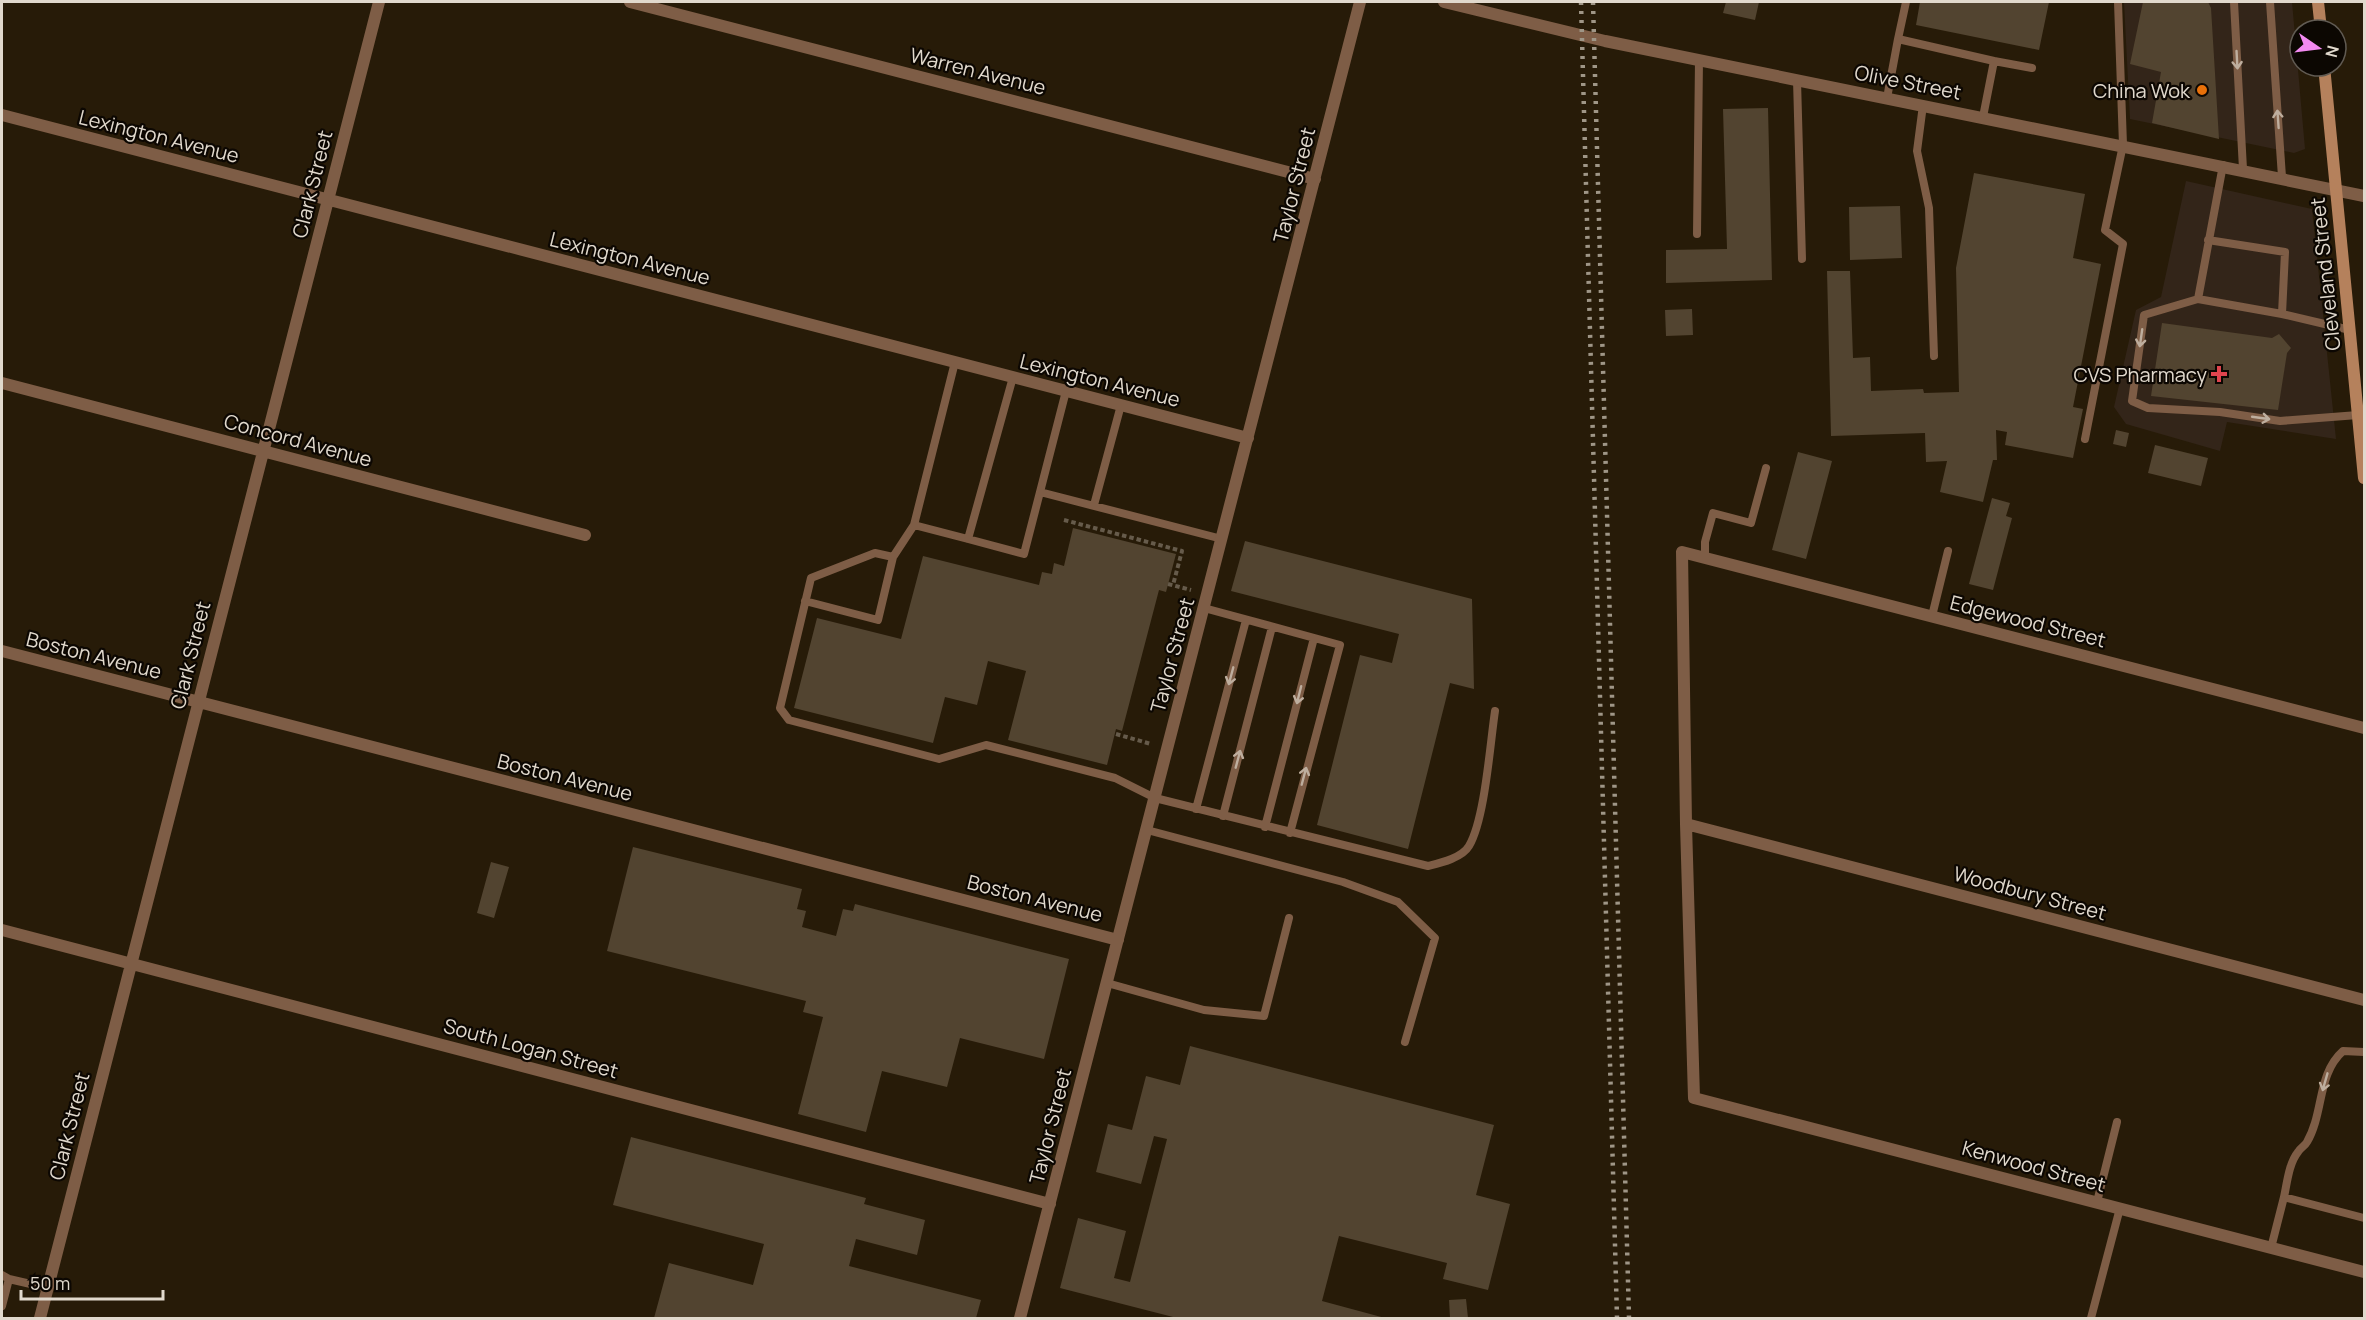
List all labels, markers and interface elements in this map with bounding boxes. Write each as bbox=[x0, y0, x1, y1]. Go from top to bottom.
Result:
north arrow bbox=[2288, 18, 2348, 78]
street label: Warren Avenue bbox=[907, 41, 1049, 101]
text: N bbox=[2320, 43, 2345, 60]
one-way arrow bbox=[2231, 49, 2242, 69]
street label: Olive Street bbox=[1852, 58, 1964, 106]
place label: China Wok bbox=[2093, 77, 2191, 104]
marker: China Wok bbox=[2195, 83, 2209, 97]
street label: Lexington Avenue bbox=[76, 103, 242, 169]
one-way arrow bbox=[2273, 109, 2284, 129]
street label: Taylor Street bbox=[1267, 124, 1321, 246]
street label: Clark Street bbox=[286, 127, 338, 241]
street label: Cleveland Street bbox=[2304, 196, 2346, 352]
street label: Lexington Avenue bbox=[547, 225, 713, 291]
one-way arrow bbox=[2135, 328, 2146, 348]
street label: Lexington Avenue bbox=[1017, 347, 1183, 413]
place label: CVS Pharmacy bbox=[2074, 361, 2207, 388]
marker: CVS Pharmacy bbox=[2212, 367, 2226, 381]
street label: Concord Avenue bbox=[221, 407, 375, 473]
one-way arrow bbox=[2251, 413, 2271, 424]
street label: Edgewood Street bbox=[1947, 589, 2109, 653]
street label: Taylor Street bbox=[1144, 594, 1200, 716]
street label: Clark Street bbox=[164, 598, 216, 712]
street label: Boston Avenue bbox=[24, 625, 164, 685]
one-way arrow bbox=[1225, 666, 1237, 685]
one-way arrow bbox=[1293, 685, 1305, 704]
street label: Boston Avenue bbox=[495, 747, 635, 807]
one-way arrow bbox=[1232, 750, 1244, 769]
one-way arrow bbox=[1299, 767, 1310, 786]
street label: Woodbury Street bbox=[1951, 860, 2109, 926]
street label: Boston Avenue bbox=[965, 868, 1105, 928]
street label: South Logan Street bbox=[441, 1012, 621, 1084]
street label: Taylor Street bbox=[1023, 1065, 1077, 1187]
street label: Clark Street bbox=[43, 1069, 95, 1183]
one-way arrow bbox=[2319, 1072, 2330, 1091]
street label: Kenwood Street bbox=[1959, 1134, 2109, 1198]
scale bar bbox=[21, 1263, 164, 1301]
text: 50 m bbox=[30, 1271, 70, 1295]

